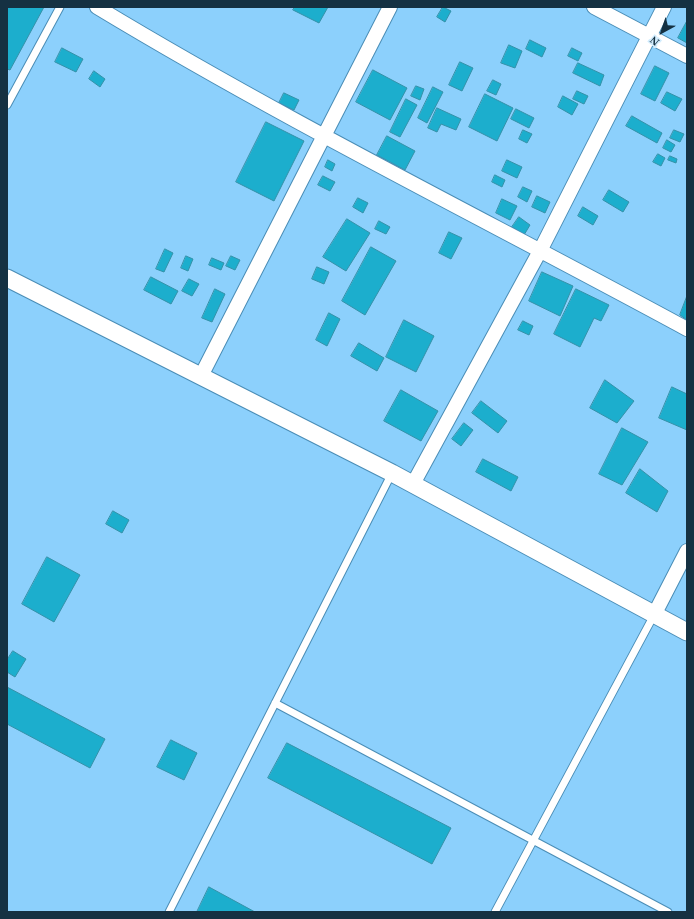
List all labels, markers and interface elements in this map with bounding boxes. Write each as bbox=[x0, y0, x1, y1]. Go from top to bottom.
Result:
north arrow bbox=[642, 12, 682, 52]
text: N bbox=[647, 34, 661, 48]

